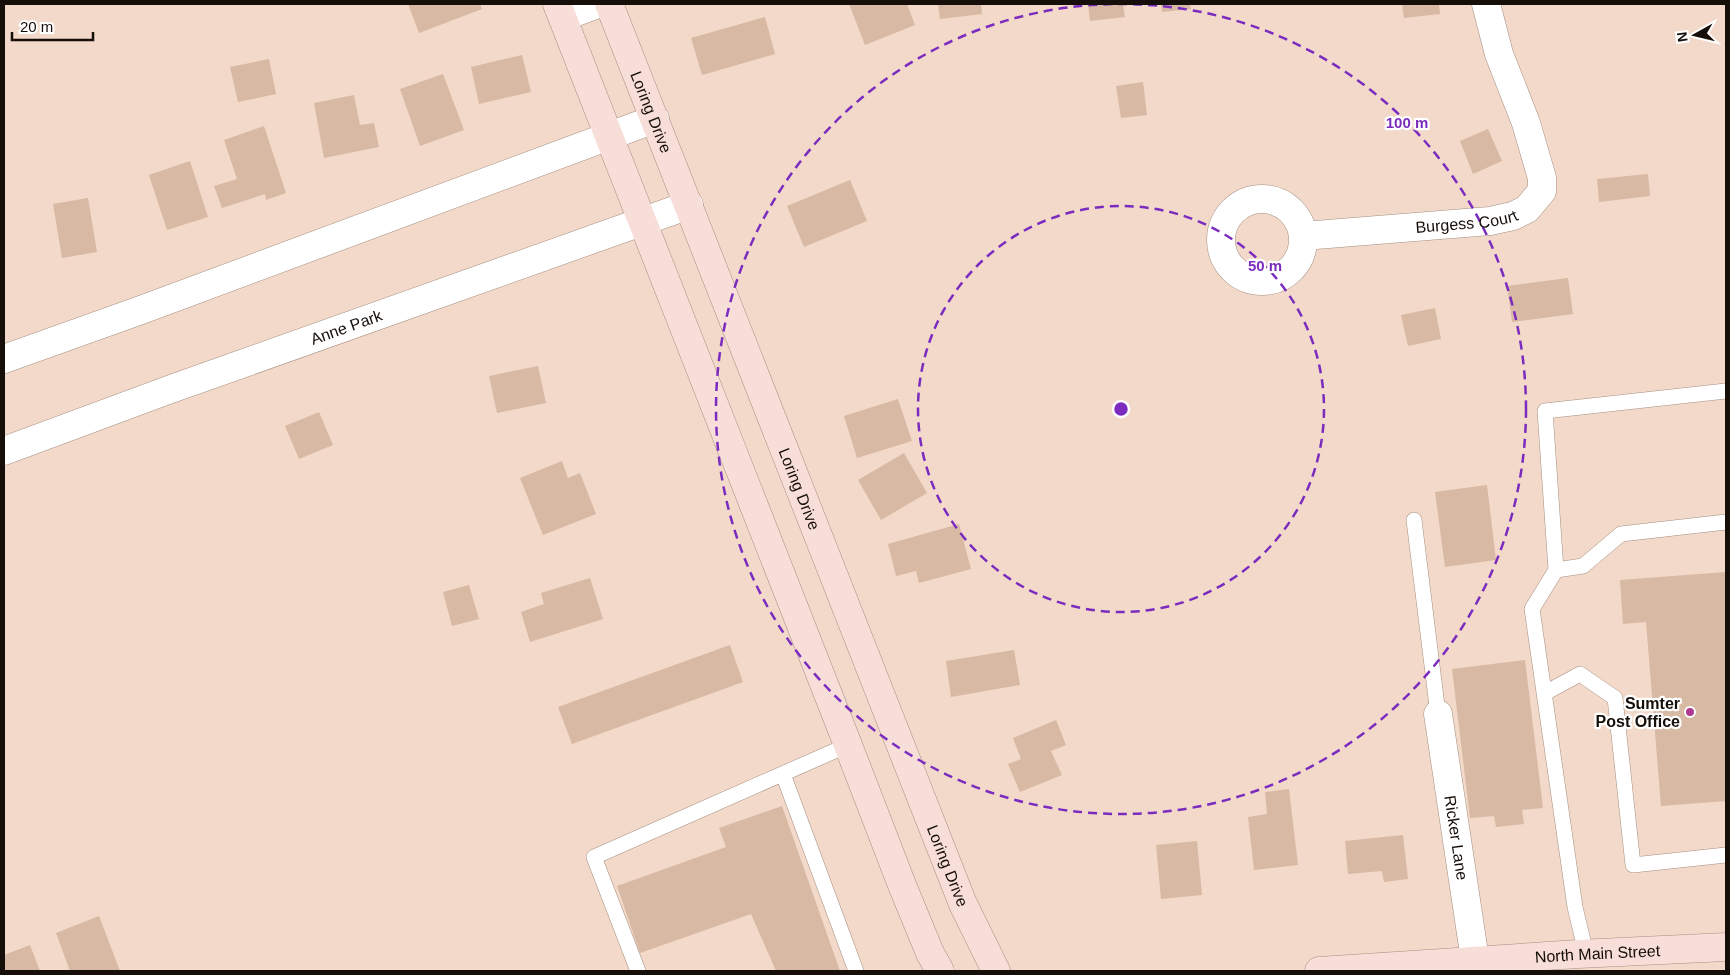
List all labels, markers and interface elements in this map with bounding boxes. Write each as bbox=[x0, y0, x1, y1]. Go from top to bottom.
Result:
scale bar bbox=[12, 10, 94, 42]
north arrow bbox=[1670, 10, 1720, 60]
text: 20 m bbox=[20, 18, 53, 35]
text: N bbox=[1673, 31, 1691, 43]
street label: Loring Drive bbox=[627, 69, 675, 155]
text: 100 m bbox=[1386, 114, 1428, 131]
street label: Burgess Court bbox=[1415, 207, 1521, 236]
text: 50 m bbox=[1248, 257, 1282, 274]
street label: Anne Park bbox=[308, 306, 385, 348]
centre of rings bbox=[1112, 400, 1130, 418]
street label: Loring Drive bbox=[776, 446, 823, 532]
place label: Sumter Post Office bbox=[1596, 695, 1680, 730]
marker: Sumter Post Office bbox=[1684, 706, 1696, 718]
street label: Ricker Lane bbox=[1441, 794, 1471, 881]
street label: Loring Drive bbox=[924, 823, 971, 909]
street label: North Main Street bbox=[1534, 942, 1661, 966]

